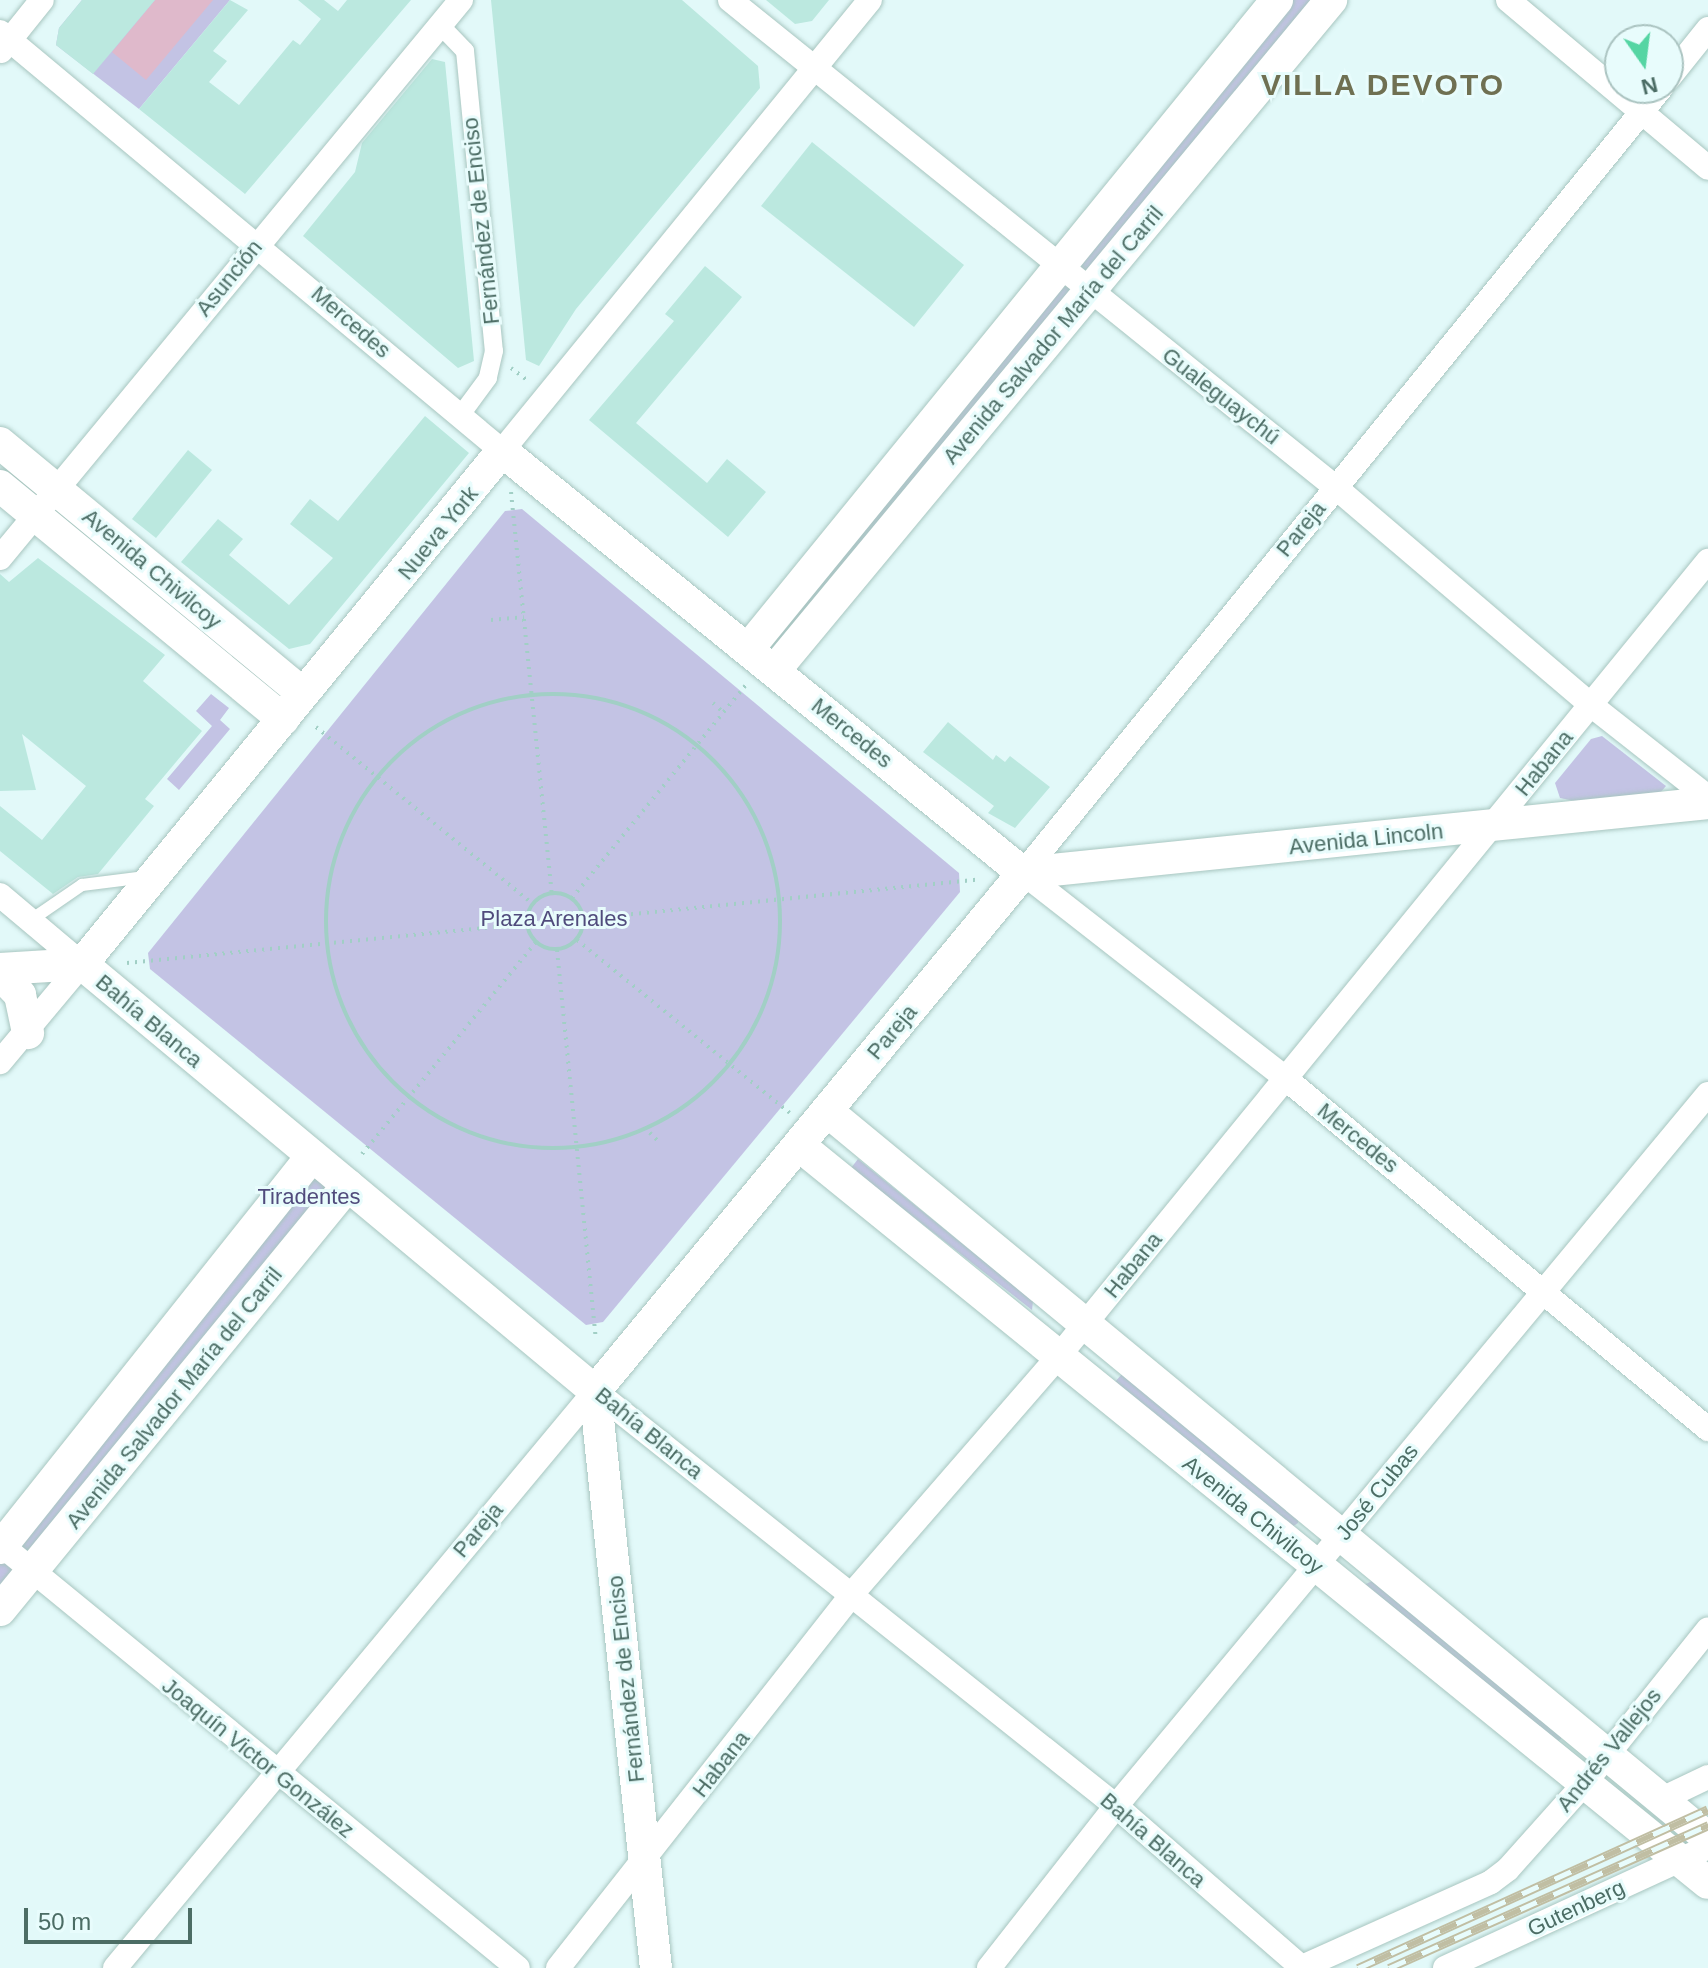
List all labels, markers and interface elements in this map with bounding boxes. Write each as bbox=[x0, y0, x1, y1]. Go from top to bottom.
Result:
north arrow bbox=[1604, 24, 1684, 104]
district label: VILLA DEVOTO bbox=[1260, 67, 1506, 103]
text: N bbox=[1639, 72, 1660, 100]
street label: Fernández de Enciso bbox=[457, 116, 505, 326]
street label: Avenida Salvador María del Carril bbox=[937, 201, 1169, 469]
street label: Asunción bbox=[190, 235, 268, 321]
street label: Mercedes bbox=[306, 280, 396, 364]
street label: Gualeguaychú bbox=[1157, 342, 1285, 450]
street label: Nueva York bbox=[392, 481, 484, 585]
street label: Pareja bbox=[1271, 496, 1331, 562]
street label: Avenida Chivilcoy bbox=[77, 503, 227, 635]
street label: Mercedes bbox=[806, 692, 898, 774]
street label: Habana bbox=[1509, 725, 1579, 801]
street label: Avenida Lincoln bbox=[1288, 818, 1444, 860]
park label: Plaza Arenales bbox=[480, 906, 628, 932]
street label: Bahía Blanca bbox=[90, 969, 208, 1073]
street label: Pareja bbox=[861, 999, 923, 1065]
street label: Mercedes bbox=[1312, 1097, 1404, 1179]
park label: Tiradentes bbox=[257, 1184, 361, 1210]
street label: Habana bbox=[1098, 1227, 1168, 1303]
street label: Avenida Salvador María del Carril bbox=[60, 1262, 288, 1534]
street label: Bahía Blanca bbox=[590, 1382, 708, 1484]
street label: José Cubas bbox=[1330, 1439, 1424, 1545]
street label: Avenida Chivilcoy bbox=[1177, 1450, 1329, 1580]
street label: Pareja bbox=[447, 1497, 509, 1563]
street label: Fernández de Enciso bbox=[602, 1574, 650, 1784]
street label: Joaquín Victor González bbox=[157, 1672, 359, 1844]
street label: Andrés Vallejos bbox=[1551, 1683, 1667, 1817]
street label: Habana bbox=[687, 1726, 755, 1802]
street label: Bahía Blanca bbox=[1095, 1787, 1211, 1893]
street label: Gutenberg bbox=[1523, 1874, 1629, 1942]
scale bar bbox=[28, 1892, 196, 1942]
text: 50 m bbox=[38, 1908, 91, 1935]

